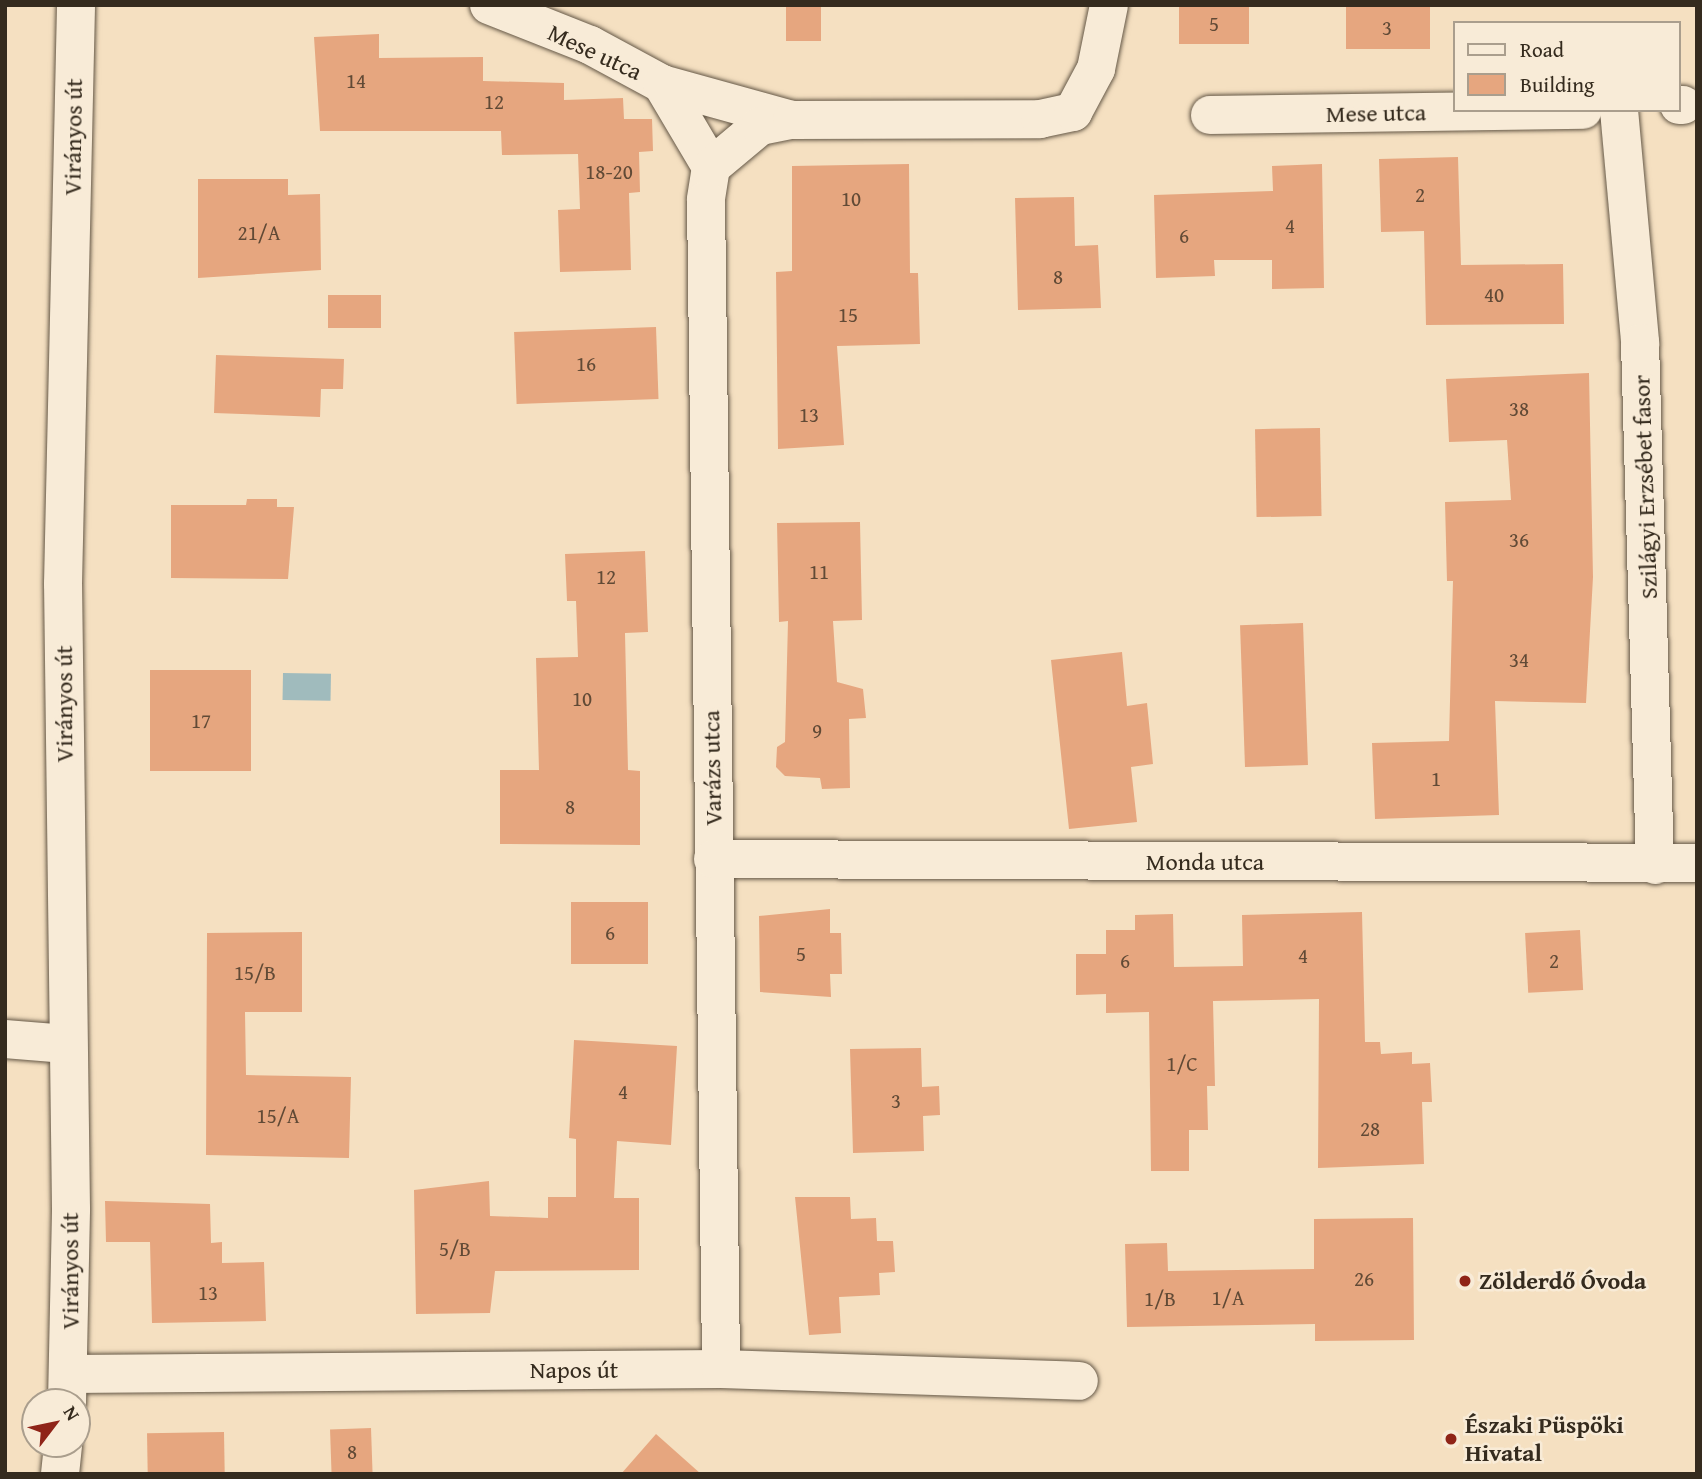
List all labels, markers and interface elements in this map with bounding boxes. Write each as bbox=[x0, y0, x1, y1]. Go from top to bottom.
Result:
house number: 5 bbox=[1209, 11, 1219, 37]
house number: 3 bbox=[1382, 15, 1392, 41]
street label: Mese utca bbox=[543, 18, 647, 86]
legend bbox=[1454, 21, 1681, 112]
text: Road bbox=[1520, 34, 1564, 65]
house number: 14 bbox=[346, 68, 366, 94]
text: Building bbox=[1520, 69, 1594, 100]
street label: Virányos út bbox=[58, 78, 88, 196]
house number: 12 bbox=[484, 89, 504, 115]
street label: Mese utca bbox=[1326, 98, 1426, 128]
house number: 18-20 bbox=[585, 159, 633, 185]
house number: 2 bbox=[1415, 182, 1425, 208]
house number: 10 bbox=[841, 186, 861, 212]
house number: 4 bbox=[1285, 213, 1295, 239]
house number: 21/A bbox=[238, 220, 280, 246]
house number: 6 bbox=[1179, 223, 1189, 249]
house number: 8 bbox=[1053, 264, 1063, 290]
house number: 40 bbox=[1484, 282, 1504, 308]
house number: 15 bbox=[838, 302, 858, 328]
house number: 16 bbox=[576, 351, 596, 377]
street label: Szilágyi Erzsébet fasor bbox=[1627, 374, 1663, 600]
house number: 38 bbox=[1509, 396, 1529, 422]
house number: 13 bbox=[799, 402, 819, 428]
house number: 36 bbox=[1509, 527, 1529, 553]
house number: 11 bbox=[809, 559, 829, 585]
house number: 12 bbox=[596, 564, 616, 590]
street label: Virányos út bbox=[50, 645, 78, 763]
house number: 34 bbox=[1509, 647, 1529, 673]
house number: 10 bbox=[572, 686, 592, 712]
house number: 17 bbox=[191, 708, 211, 734]
street label: Varázs utca bbox=[697, 710, 727, 826]
house number: 9 bbox=[812, 718, 822, 744]
house number: 1 bbox=[1431, 766, 1441, 792]
house number: 8 bbox=[565, 794, 575, 820]
street label: Monda utca bbox=[1146, 848, 1264, 876]
house number: 6 bbox=[605, 920, 615, 946]
house number: 5 bbox=[796, 941, 806, 967]
house number: 4 bbox=[1298, 943, 1308, 969]
house number: 6 bbox=[1120, 948, 1130, 974]
house number: 2 bbox=[1549, 948, 1559, 974]
house number: 15/B bbox=[234, 960, 276, 986]
house number: 1/C bbox=[1166, 1051, 1198, 1077]
house number: 4 bbox=[618, 1079, 628, 1105]
house number: 3 bbox=[891, 1088, 901, 1114]
house number: 15/A bbox=[257, 1103, 299, 1129]
house number: 28 bbox=[1360, 1116, 1380, 1142]
street label: Virányos út bbox=[56, 1212, 84, 1330]
house number: 5/B bbox=[439, 1236, 471, 1262]
house number: 26 bbox=[1354, 1266, 1374, 1292]
place label: Zölderdő Óvoda bbox=[1479, 1267, 1646, 1295]
marker: Zölderdő Óvoda bbox=[1457, 1273, 1473, 1289]
house number: 13 bbox=[198, 1280, 218, 1306]
house number: 1/A bbox=[1212, 1285, 1244, 1311]
house number: 1/B bbox=[1144, 1286, 1176, 1312]
street label: Napos út bbox=[530, 1356, 618, 1384]
north arrow bbox=[21, 1388, 91, 1458]
text: N bbox=[57, 1400, 87, 1426]
place label: Északi Püspöki Hivatal bbox=[1465, 1411, 1624, 1467]
marker: Északi Püspöki Hivatal bbox=[1443, 1431, 1459, 1447]
house number: 8 bbox=[347, 1439, 357, 1465]

